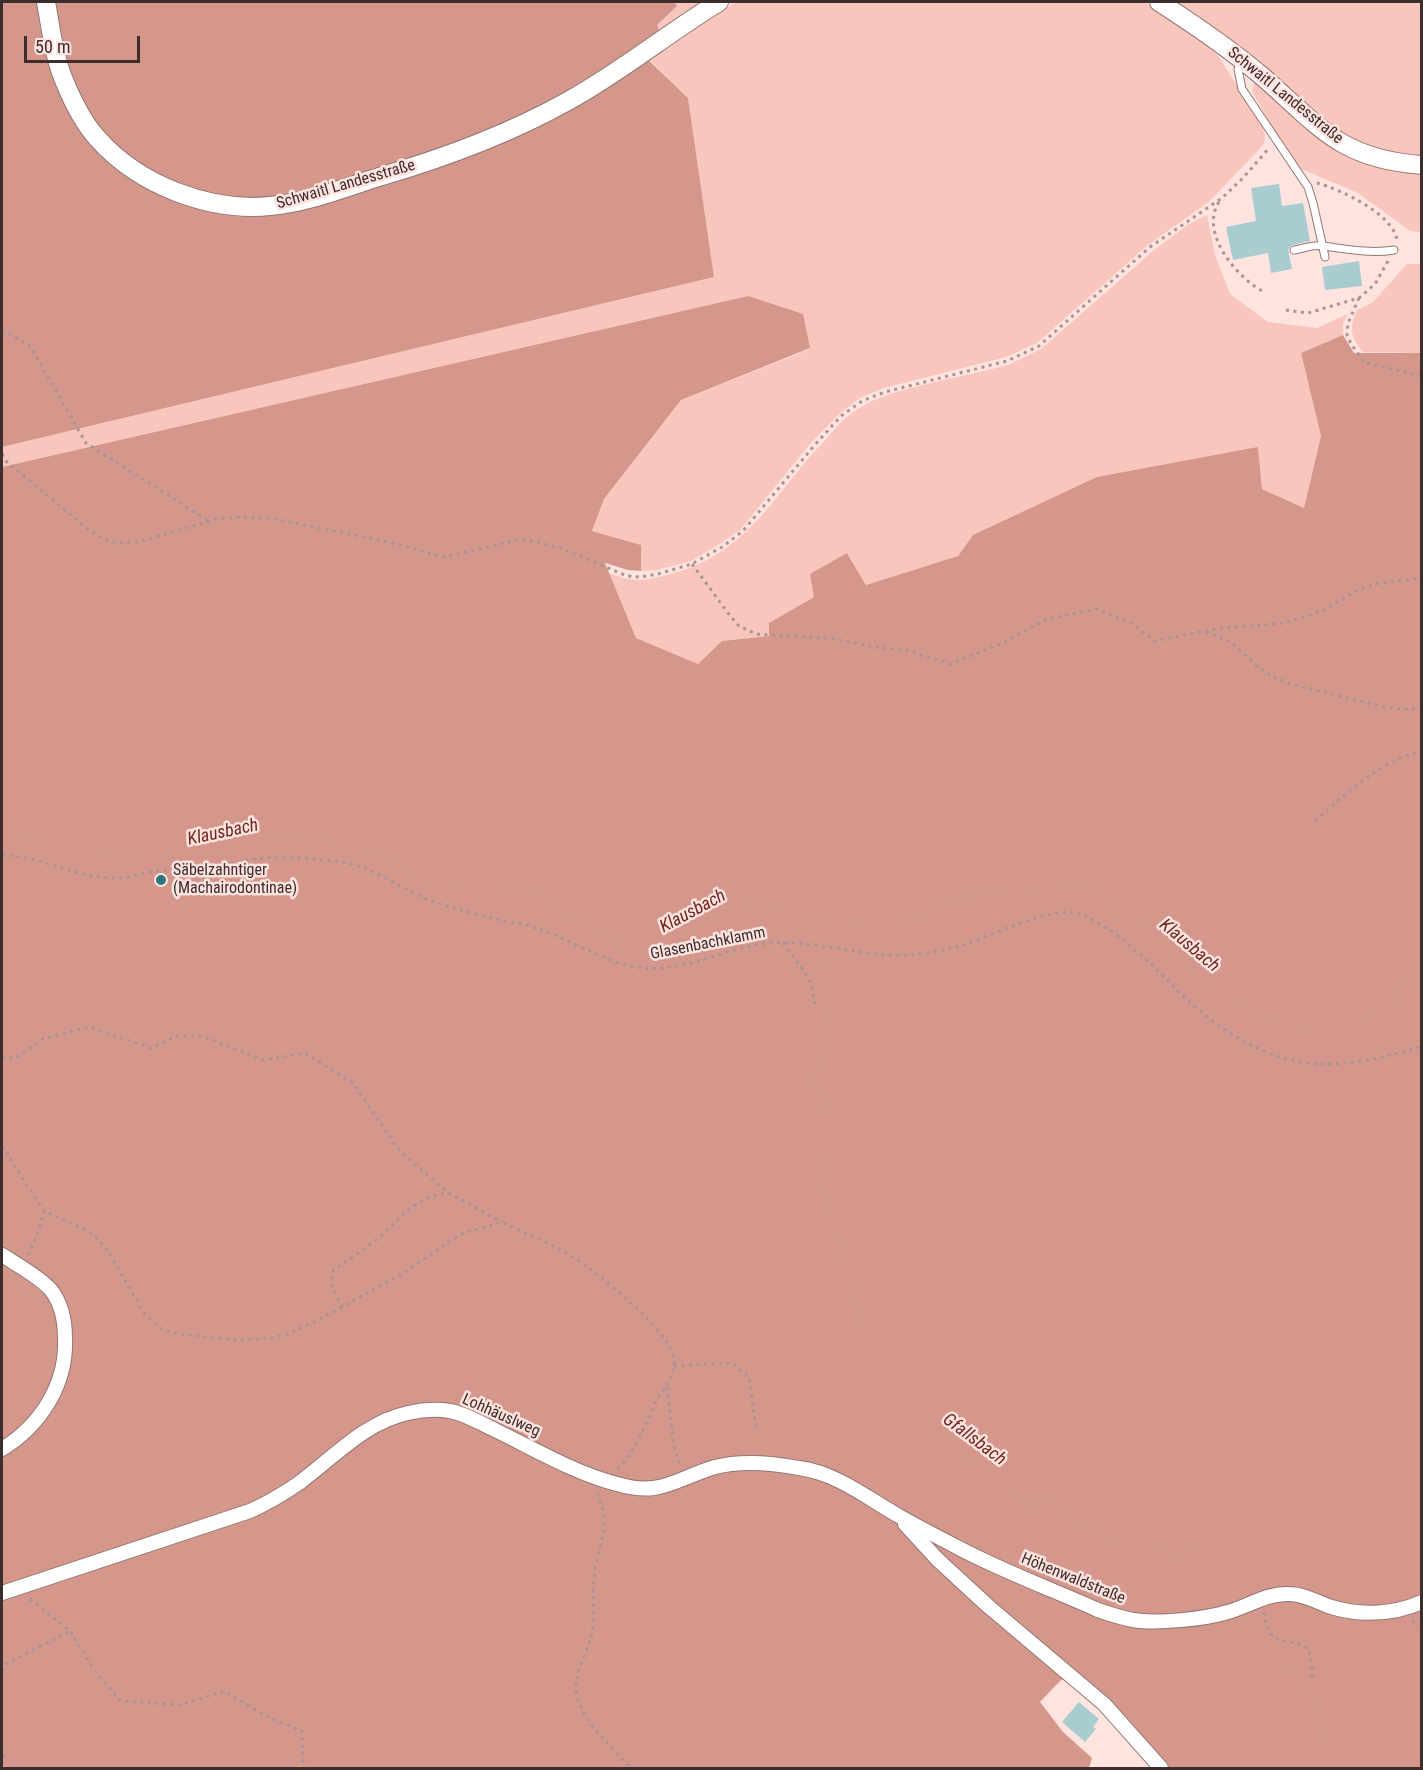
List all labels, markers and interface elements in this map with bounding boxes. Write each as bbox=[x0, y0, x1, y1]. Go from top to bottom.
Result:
scale bar bbox=[27, 24, 142, 62]
text: 50 m bbox=[35, 36, 70, 57]
street label: Schwaitl Landesstraße bbox=[1223, 44, 1347, 148]
street label: Schwaitl Landesstraße bbox=[275, 156, 417, 214]
water label: Klausbach bbox=[186, 815, 260, 851]
place label: Säbelzahntiger (Machairodontinae) bbox=[173, 861, 297, 899]
marker: Säbelzahntiger (Machairodontinae) bbox=[154, 873, 168, 887]
water label: Klausbach bbox=[656, 886, 730, 938]
water label: Klausbach bbox=[1155, 915, 1223, 977]
street label: Glasenbachklamm bbox=[649, 923, 767, 965]
street label: Lohhäuslweg bbox=[459, 1390, 543, 1442]
water label: Gfallsbach bbox=[938, 1409, 1010, 1471]
street label: Höhenwaldstraße bbox=[1018, 1549, 1128, 1609]

